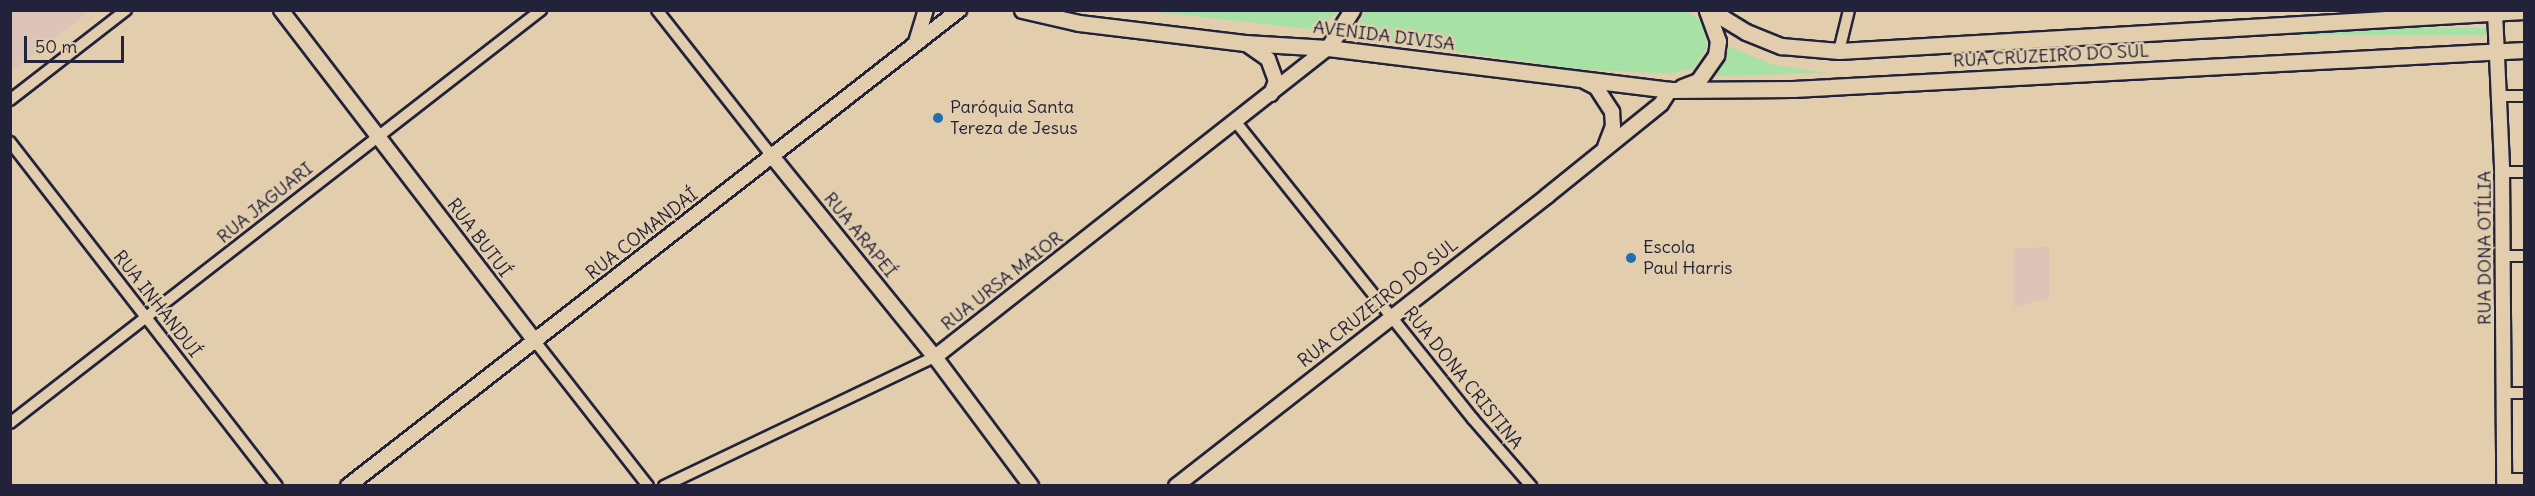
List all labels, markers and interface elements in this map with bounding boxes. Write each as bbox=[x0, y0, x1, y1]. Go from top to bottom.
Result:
street label: AVENIDA DIVISA bbox=[1312, 17, 1456, 55]
scale bar bbox=[27, 24, 128, 62]
text: 50 m bbox=[35, 35, 77, 58]
street label: RUA CRUZEIRO DO SUL bbox=[1952, 40, 2150, 72]
place label: Paróquia Santa Tereza de Jesus bbox=[950, 97, 1078, 140]
marker: Paróquia Santa Tereza de Jesus bbox=[931, 111, 945, 125]
street label: RUA JAGUARI bbox=[213, 158, 317, 248]
street label: RUA DONA OTÍLIA bbox=[2474, 171, 2496, 325]
street label: RUA COMANDAÍ bbox=[582, 184, 702, 284]
street label: RUA ARAPEÍ bbox=[819, 188, 901, 282]
street label: RUA BUTUÍ bbox=[442, 194, 516, 282]
street label: RUA URSA MAIOR bbox=[937, 227, 1067, 335]
street label: RUA CRUZEIRO DO SUL bbox=[1294, 234, 1462, 372]
place label: Escola Paul Harris bbox=[1643, 237, 1733, 280]
street label: RUA INHANDUÍ bbox=[109, 246, 205, 362]
marker: Escola Paul Harris bbox=[1624, 251, 1638, 265]
street label: RUA DONA CRISTINA bbox=[1399, 302, 1527, 454]

